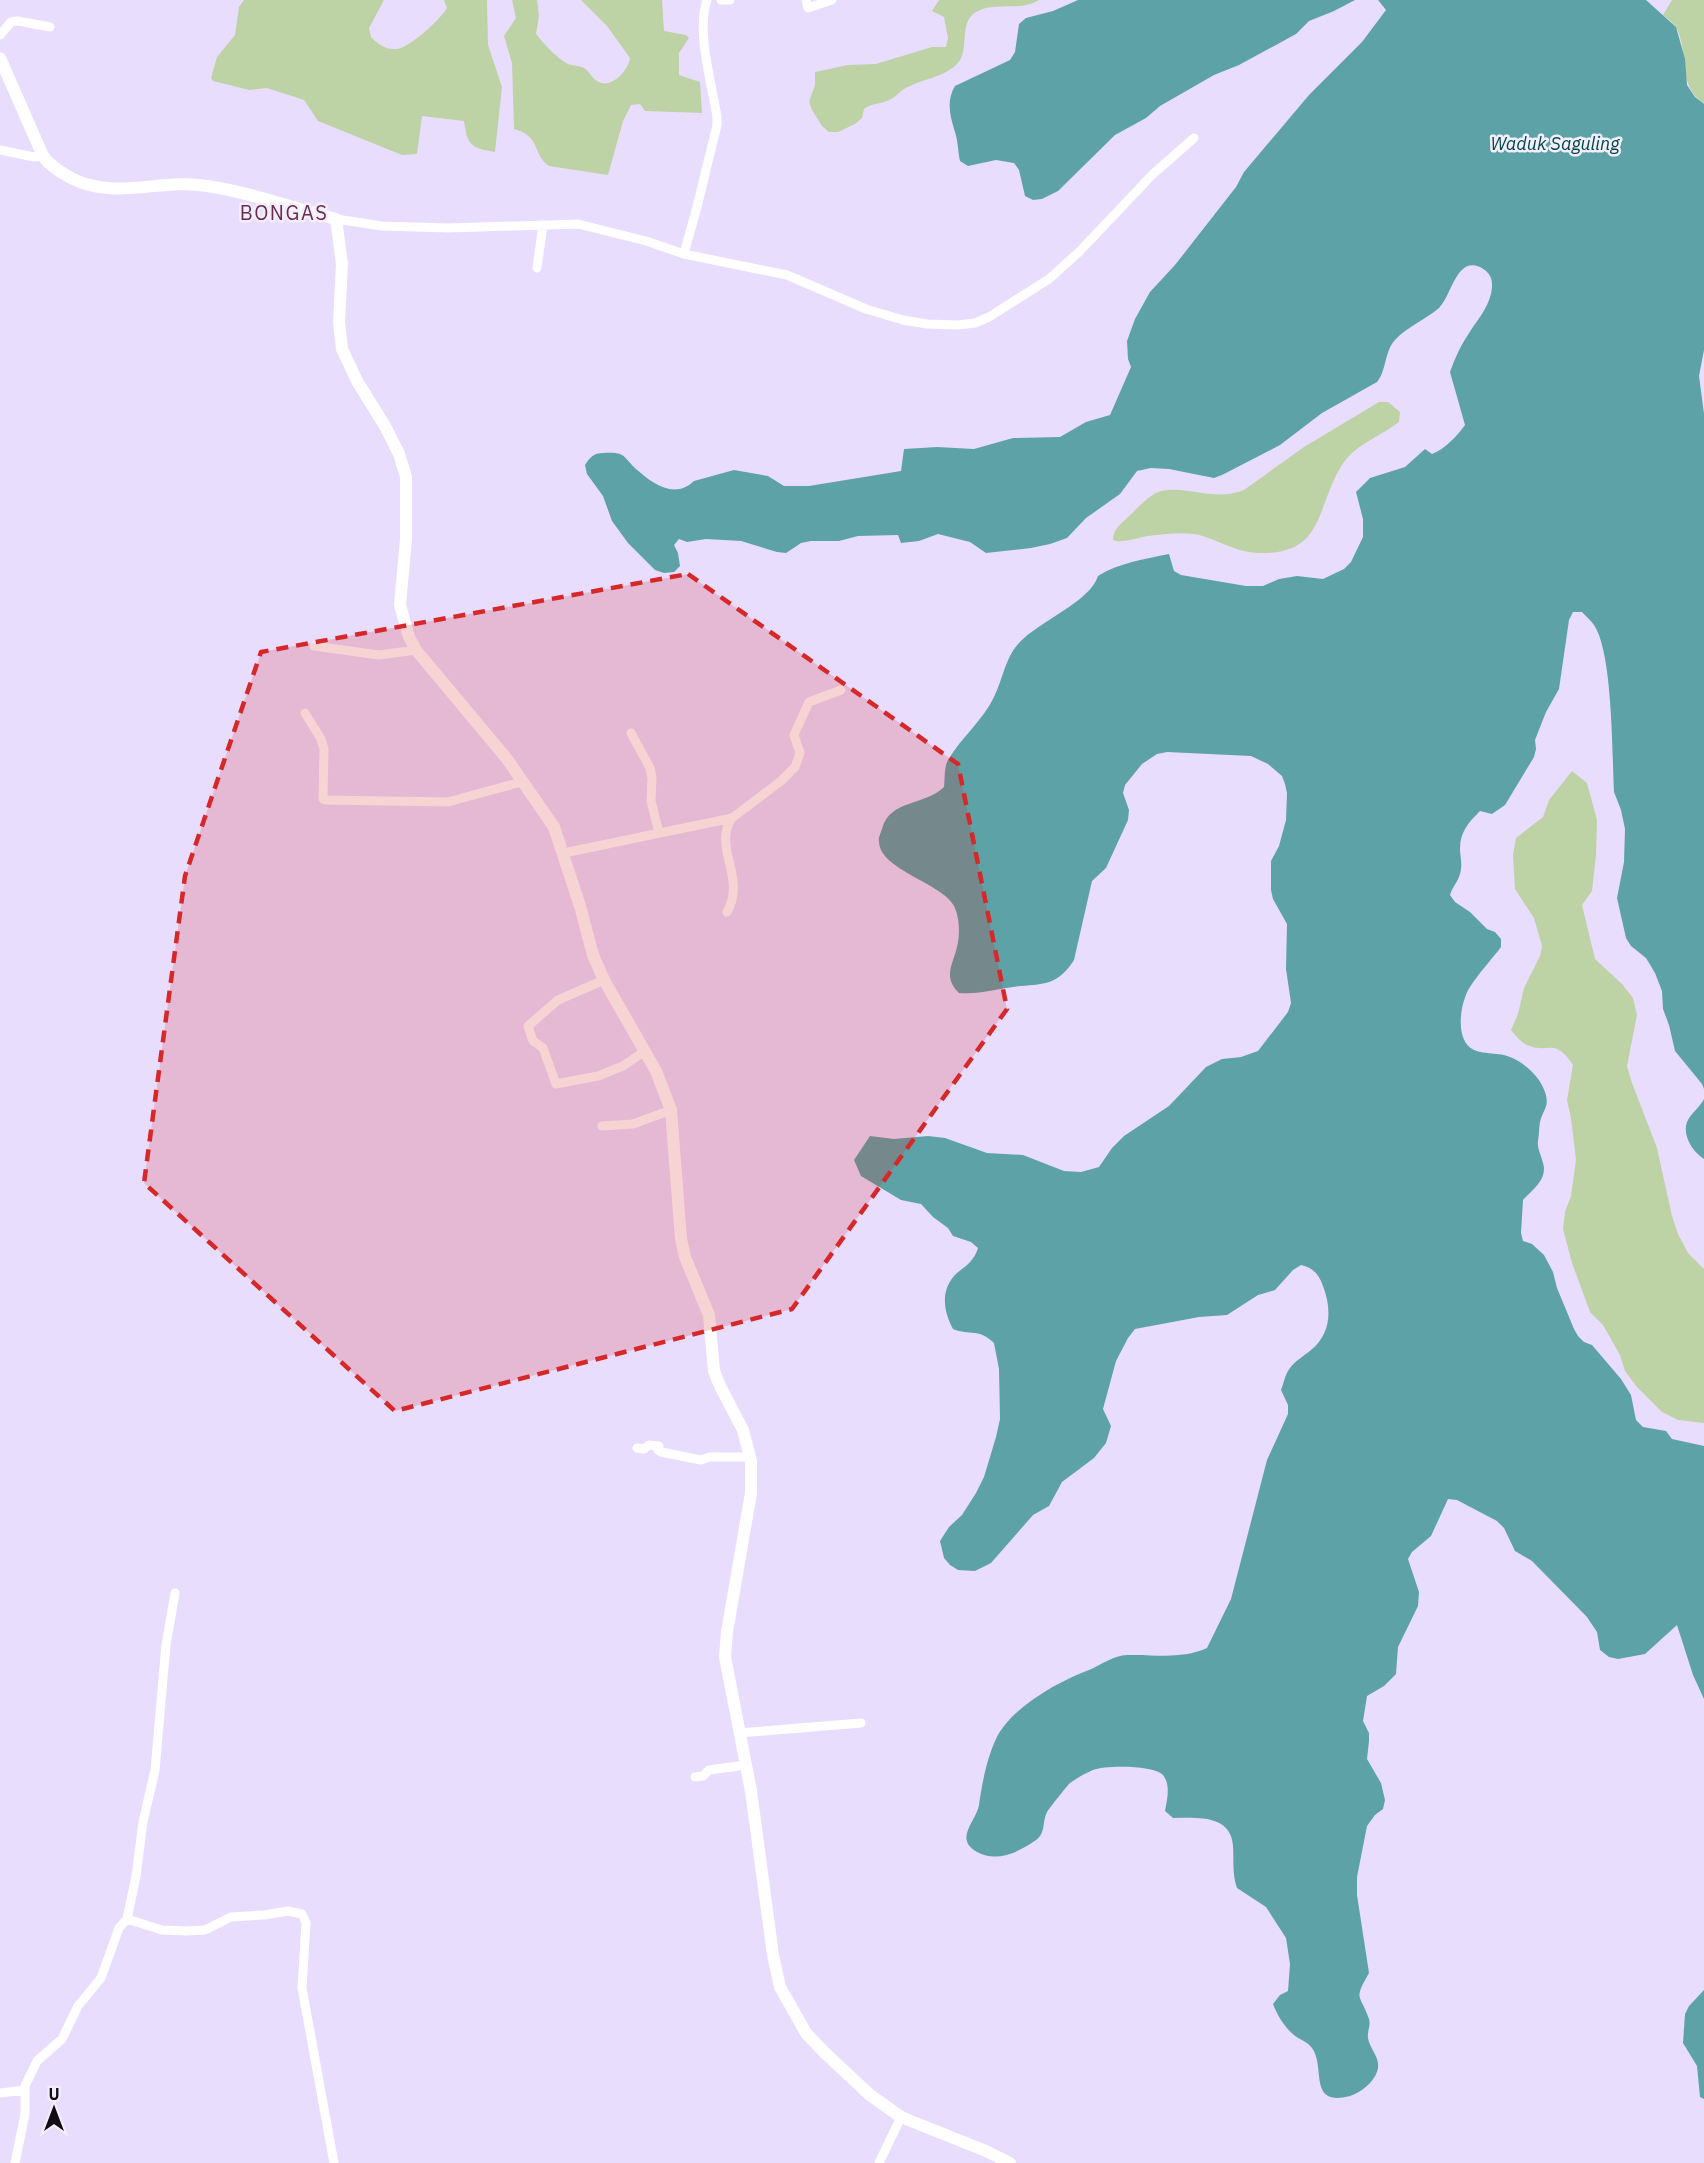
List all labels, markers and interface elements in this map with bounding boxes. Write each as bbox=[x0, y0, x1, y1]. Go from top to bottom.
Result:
water label: Waduk Saguling bbox=[1491, 132, 1620, 155]
district label: BONGAS bbox=[240, 199, 328, 226]
north arrow bbox=[24, 2079, 84, 2139]
text: U bbox=[48, 2084, 60, 2104]

